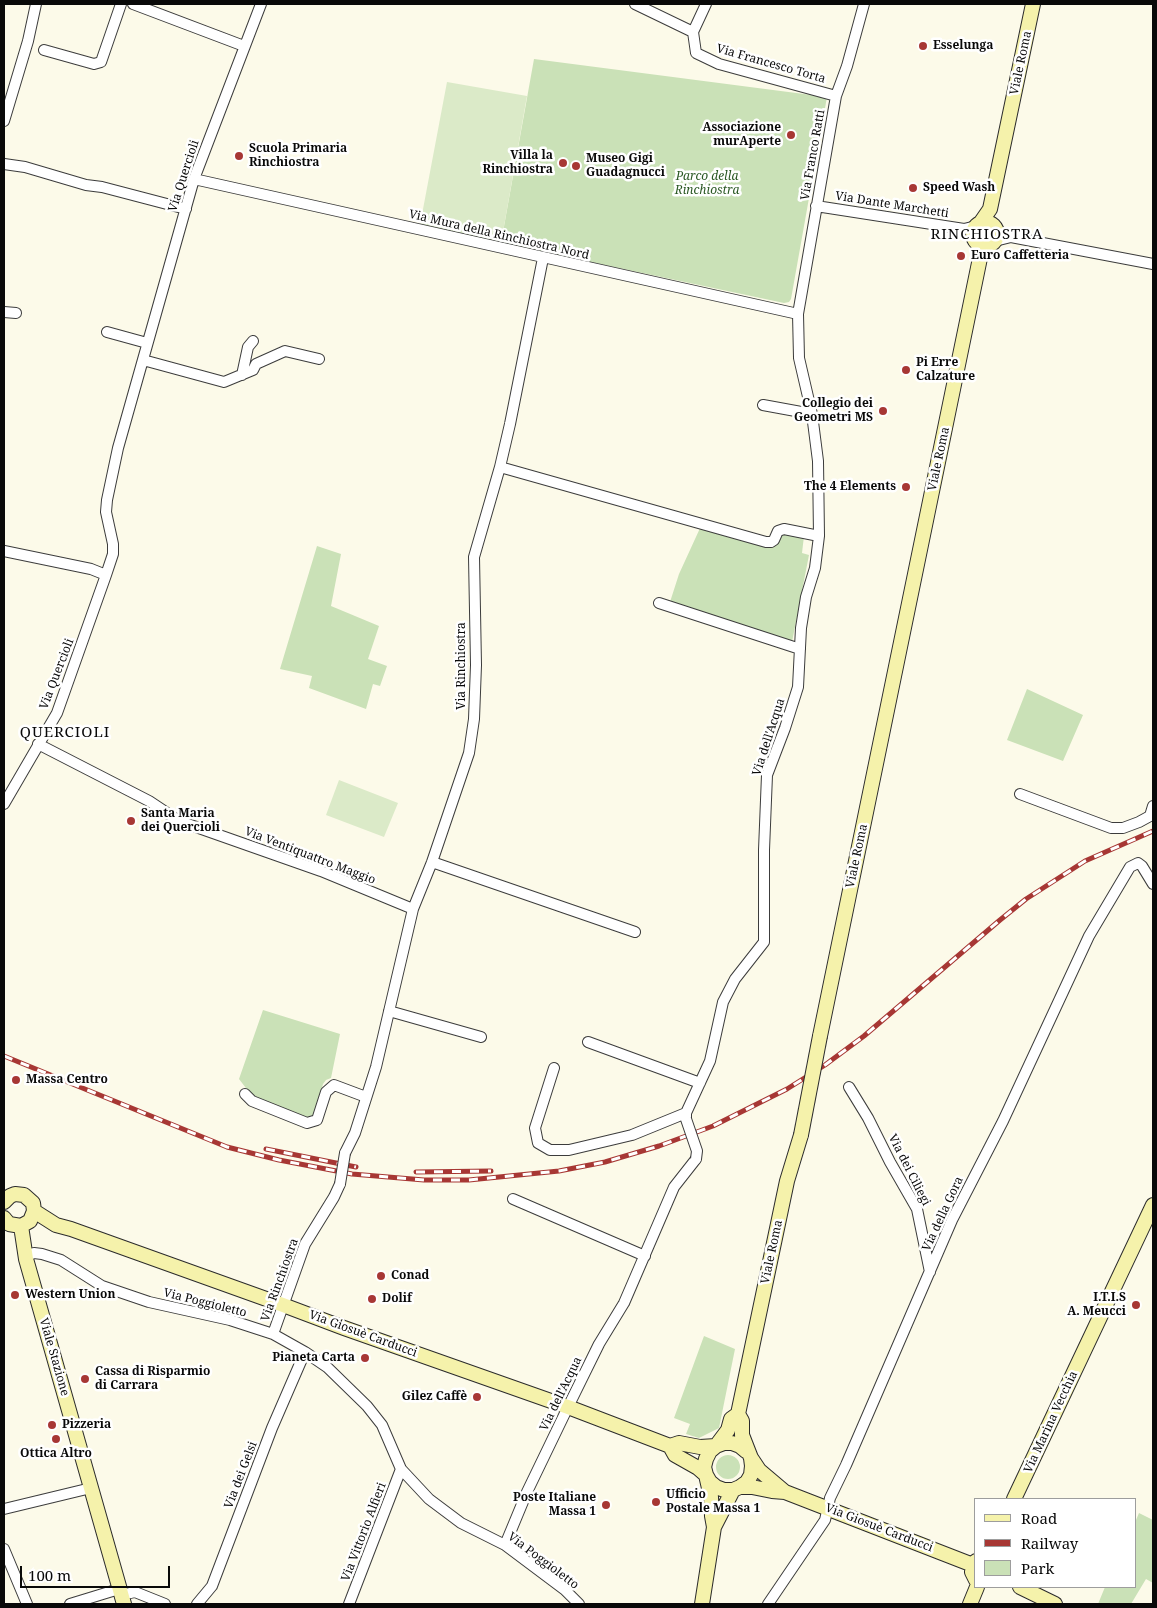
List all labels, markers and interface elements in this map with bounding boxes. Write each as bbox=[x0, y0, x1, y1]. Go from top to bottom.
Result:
street label: Viale Roma bbox=[1007, 30, 1035, 96]
place label: Esselunga bbox=[933, 39, 993, 53]
marker: Esselunga bbox=[917, 40, 929, 52]
street label: Via Francesco Torta bbox=[715, 42, 827, 86]
street label: Via Franco Ratti bbox=[798, 109, 828, 201]
place label: Associazione murAperte bbox=[702, 121, 781, 149]
marker: Associazione murAperte bbox=[785, 129, 797, 141]
street label: Via Quercioli bbox=[166, 138, 202, 214]
place label: Scuola Primaria Rinchiostra bbox=[249, 142, 347, 170]
place label: Villa la Rinchiostra bbox=[482, 149, 553, 177]
marker: Scuola Primaria Rinchiostra bbox=[233, 150, 245, 162]
place label: Museo Gigi Guadagnucci bbox=[586, 152, 665, 180]
marker: Villa la Rinchiostra bbox=[557, 157, 569, 169]
marker: Museo Gigi Guadagnucci bbox=[570, 160, 582, 172]
park label: Parco della Rinchiostra bbox=[675, 170, 739, 198]
place label: Speed Wash bbox=[923, 181, 995, 195]
marker: Speed Wash bbox=[907, 182, 919, 194]
street label: Via Dante Marchetti bbox=[834, 189, 950, 221]
street label: Via Mura della Rinchiostra Nord bbox=[407, 207, 591, 263]
district label: RINCHIOSTRA bbox=[929, 226, 1045, 244]
place label: Euro Caffetteria bbox=[971, 249, 1069, 263]
marker: Euro Caffetteria bbox=[955, 250, 967, 262]
place label: Pi Erre Calzature bbox=[916, 356, 975, 384]
marker: Pi Erre Calzature bbox=[900, 364, 912, 376]
place label: Collegio dei Geometri MS bbox=[794, 397, 873, 425]
marker: Collegio dei Geometri MS bbox=[877, 405, 889, 417]
street label: Viale Roma bbox=[925, 426, 953, 492]
place label: The 4 Elements bbox=[804, 480, 896, 494]
marker: The 4 Elements bbox=[900, 481, 912, 493]
street label: Via Rinchiostra bbox=[455, 622, 469, 710]
street label: Via Quercioli bbox=[37, 637, 77, 711]
street label: Via dell'Acqua bbox=[750, 696, 788, 778]
district label: QUERCIOLI bbox=[19, 724, 111, 742]
place label: Santa Maria dei Quercioli bbox=[141, 807, 220, 835]
marker: Santa Maria dei Quercioli bbox=[125, 815, 137, 827]
street label: Viale Roma bbox=[843, 823, 871, 889]
street label: Via Ventiquattro Maggio bbox=[243, 824, 377, 888]
place label: Massa Centro bbox=[26, 1073, 108, 1087]
marker: Massa Centro bbox=[10, 1074, 22, 1086]
street label: Via dei Ciliegi bbox=[885, 1132, 933, 1208]
street label: Via della Gora bbox=[919, 1174, 967, 1254]
street label: Viale Roma bbox=[758, 1219, 786, 1285]
street label: Via Rinchiostra bbox=[258, 1236, 302, 1324]
place label: Conad bbox=[391, 1269, 429, 1283]
marker: Conad bbox=[375, 1270, 387, 1282]
street label: Via Poggioletto bbox=[162, 1286, 248, 1320]
place label: Western Union bbox=[25, 1288, 115, 1302]
marker: Western Union bbox=[9, 1289, 21, 1301]
place label: I.T.I.S A. Meucci bbox=[1067, 1291, 1126, 1319]
place label: Dolif bbox=[382, 1292, 412, 1306]
marker: Dolif bbox=[366, 1293, 378, 1305]
marker: I.T.I.S A. Meucci bbox=[1130, 1299, 1142, 1311]
street label: Via Giosuè Carducci bbox=[307, 1308, 419, 1360]
street label: Viale Stazione bbox=[36, 1316, 72, 1398]
place label: Pianeta Carta bbox=[272, 1351, 355, 1365]
marker: Pianeta Carta bbox=[359, 1352, 371, 1364]
street label: Via dell'Acqua bbox=[537, 1355, 585, 1433]
place label: Cassa di Risparmio di Carrara bbox=[95, 1365, 210, 1393]
street label: Via Marina Vecchia bbox=[1021, 1369, 1081, 1475]
marker: Cassa di Risparmio di Carrara bbox=[79, 1373, 91, 1385]
place label: Gilez Caffè bbox=[402, 1390, 467, 1404]
marker: Gilez Caffè bbox=[471, 1391, 483, 1403]
place label: Pizzeria bbox=[62, 1418, 111, 1432]
marker: Pizzeria bbox=[46, 1419, 58, 1431]
marker: Ottica Altro bbox=[50, 1433, 62, 1445]
street label: Via dei Gelsi bbox=[222, 1439, 260, 1511]
place label: Ottica Altro bbox=[20, 1447, 92, 1461]
street label: Via Vittorio Alfieri bbox=[339, 1481, 389, 1583]
place label: Ufficio Postale Massa 1 bbox=[666, 1488, 760, 1516]
place label: Poste Italiane Massa 1 bbox=[513, 1491, 596, 1519]
marker: Ufficio Postale Massa 1 bbox=[650, 1496, 662, 1508]
legend bbox=[974, 1498, 1137, 1588]
marker: Poste Italiane Massa 1 bbox=[600, 1499, 612, 1511]
street label: Via Giosuè Carducci bbox=[823, 1501, 935, 1555]
text: Road bbox=[1021, 1508, 1057, 1528]
street label: Via Poggioletto bbox=[505, 1530, 581, 1592]
text: Railway bbox=[1021, 1533, 1078, 1553]
scale bar bbox=[22, 1556, 172, 1588]
text: Park bbox=[1021, 1558, 1054, 1578]
text: 100 m bbox=[28, 1565, 71, 1585]

